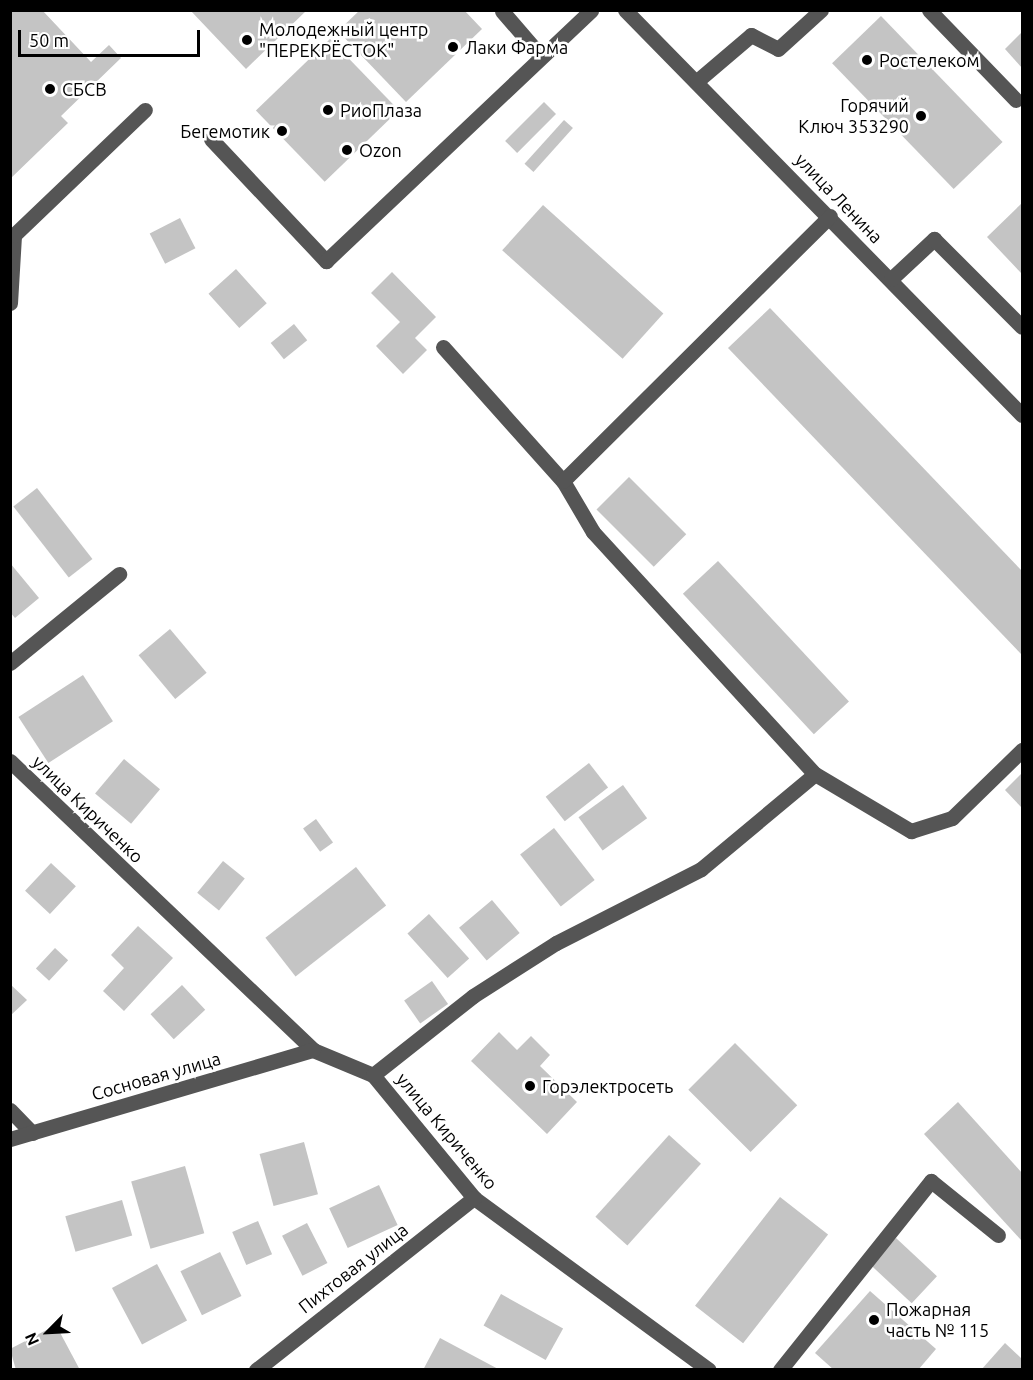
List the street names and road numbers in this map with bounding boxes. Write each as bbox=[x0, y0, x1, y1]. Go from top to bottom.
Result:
street label: улица Ленина bbox=[791, 149, 887, 247]
street label: улица Кириченко bbox=[28, 751, 148, 867]
street label: Сосновая улица bbox=[89, 1047, 223, 1105]
street label: улица Кириченко bbox=[392, 1068, 502, 1194]
street label: Пихтовая улица bbox=[294, 1219, 412, 1317]

